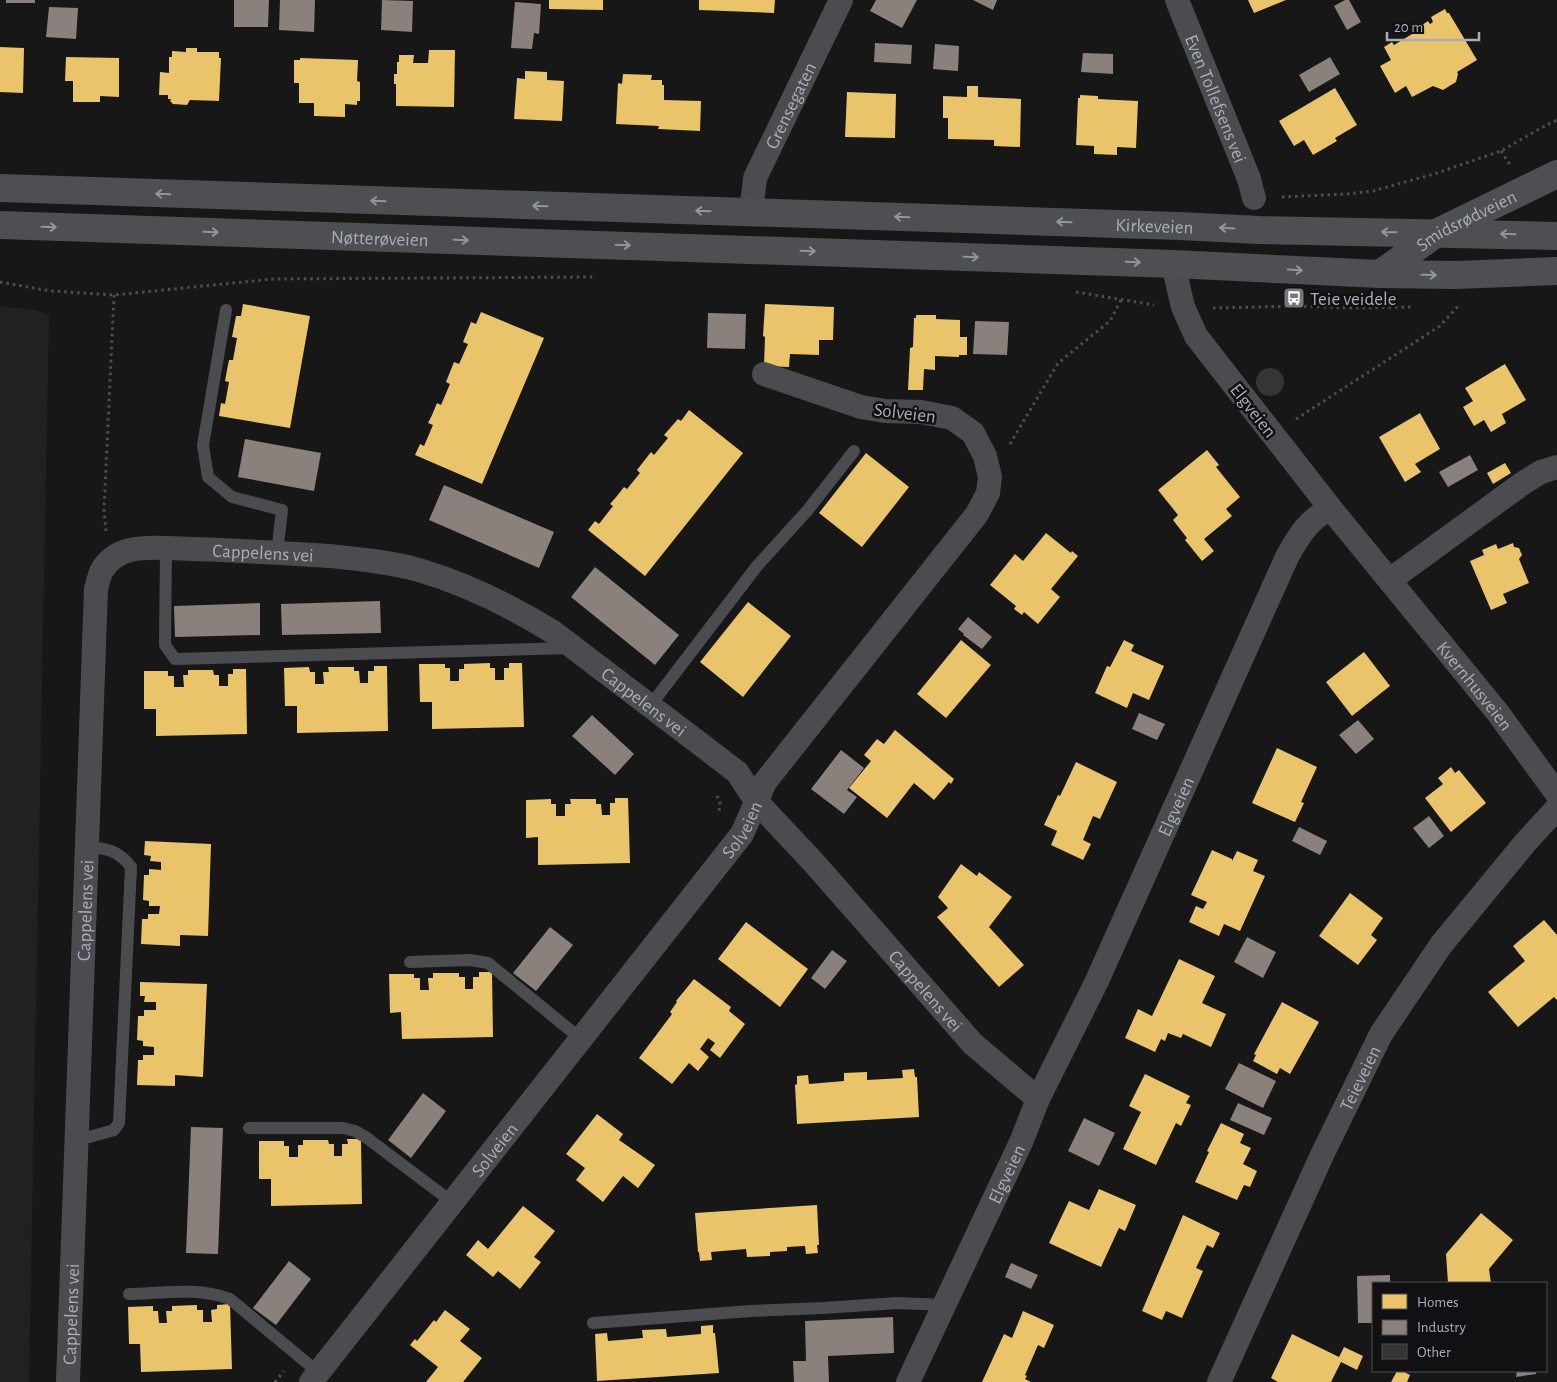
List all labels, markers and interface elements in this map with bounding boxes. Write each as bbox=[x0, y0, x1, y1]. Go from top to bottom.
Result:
scale bar bbox=[1387, 10, 1480, 42]
text: 20 m bbox=[1394, 20, 1423, 35]
street label: Even Tollefsens vei bbox=[1181, 32, 1249, 166]
street label: Grensegaten bbox=[763, 60, 820, 152]
street label: Smidsrødveien bbox=[1413, 187, 1520, 255]
one-way arrow bbox=[155, 189, 172, 199]
one-way arrow bbox=[370, 196, 386, 205]
one-way arrow bbox=[532, 201, 548, 211]
one-way arrow bbox=[695, 207, 711, 216]
one-way arrow bbox=[894, 213, 910, 222]
street label: Kirkeveien bbox=[1115, 216, 1194, 238]
one-way arrow bbox=[1057, 217, 1073, 227]
one-way arrow bbox=[40, 222, 56, 231]
one-way arrow bbox=[1219, 223, 1235, 233]
one-way arrow bbox=[202, 227, 219, 237]
one-way arrow bbox=[1381, 227, 1398, 237]
street label: Nøtterøveien bbox=[331, 228, 429, 250]
one-way arrow bbox=[1501, 230, 1517, 239]
one-way arrow bbox=[452, 235, 469, 245]
one-way arrow bbox=[615, 240, 631, 250]
one-way arrow bbox=[800, 246, 816, 256]
one-way arrow bbox=[962, 252, 978, 261]
one-way arrow bbox=[1125, 258, 1141, 267]
one-way arrow bbox=[1287, 265, 1303, 274]
one-way arrow bbox=[1421, 270, 1437, 279]
bus stop icon: Teie veidele bbox=[1282, 286, 1306, 310]
place label: Teie veidele bbox=[1310, 290, 1397, 309]
street label: Elgveien bbox=[1226, 380, 1280, 442]
street label: Solveien bbox=[873, 400, 937, 427]
street label: Cappelens vei bbox=[212, 542, 314, 566]
street label: Kvernhusveien bbox=[1432, 638, 1515, 735]
street label: Cappelens vei bbox=[597, 664, 689, 741]
street label: Elgveien bbox=[1155, 774, 1198, 839]
street label: Solveien bbox=[719, 799, 766, 862]
street label: Cappelens vei bbox=[75, 859, 97, 961]
street label: Cappelens vei bbox=[884, 947, 966, 1036]
street label: Teieveien bbox=[1337, 1043, 1385, 1114]
street label: Solveien bbox=[468, 1120, 522, 1181]
street label: Elgveien bbox=[985, 1142, 1029, 1207]
street label: Cappelens vei bbox=[61, 1263, 83, 1365]
legend bbox=[1372, 1282, 1547, 1372]
text: Homes bbox=[1417, 1295, 1459, 1310]
text: Industry bbox=[1417, 1320, 1466, 1335]
text: Other bbox=[1417, 1345, 1451, 1360]

